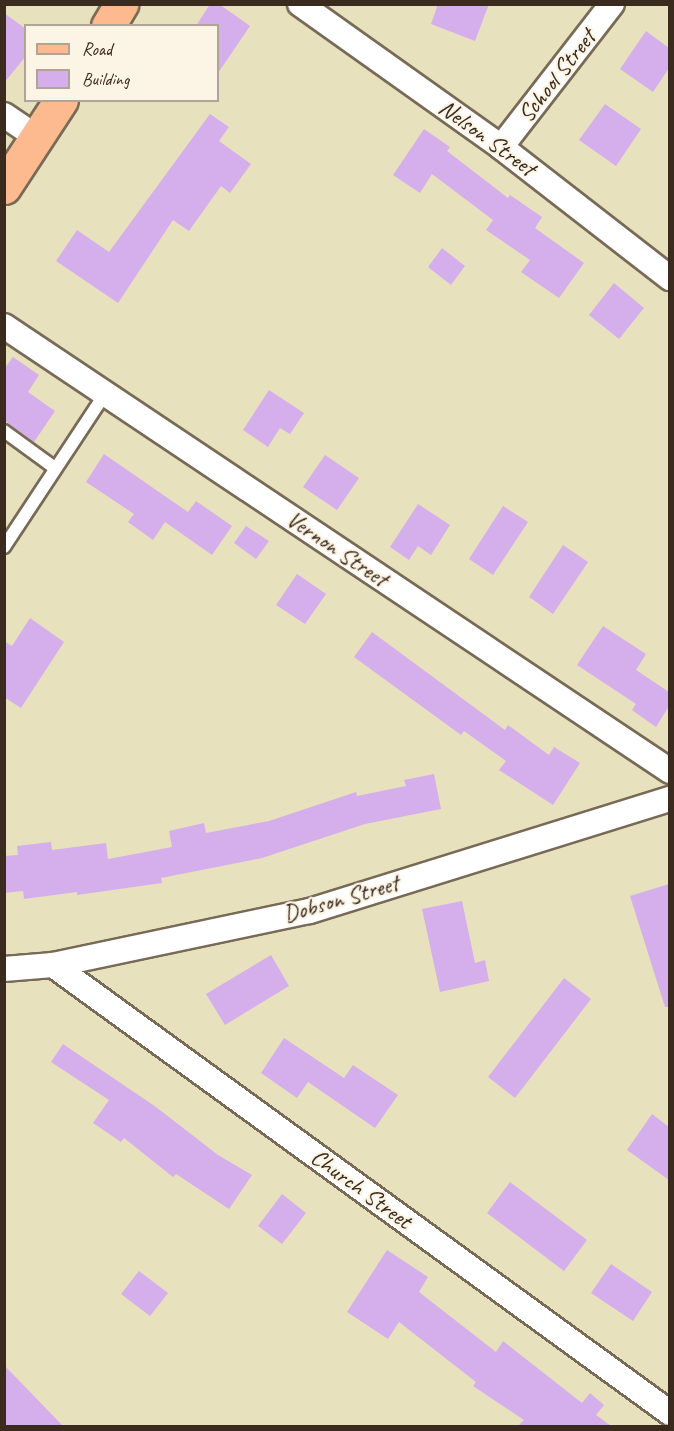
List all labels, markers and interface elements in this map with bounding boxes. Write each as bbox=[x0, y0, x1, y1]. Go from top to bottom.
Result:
legend bbox=[24, 24, 219, 102]
street label: School Street bbox=[512, 24, 602, 128]
text: Road bbox=[82, 38, 112, 60]
text: Building bbox=[82, 68, 129, 90]
street label: Nelson Street bbox=[433, 93, 541, 183]
street label: Vernon Street bbox=[281, 505, 393, 593]
street label: Dobson Street bbox=[280, 869, 402, 929]
street label: Church Street bbox=[305, 1143, 417, 1235]

